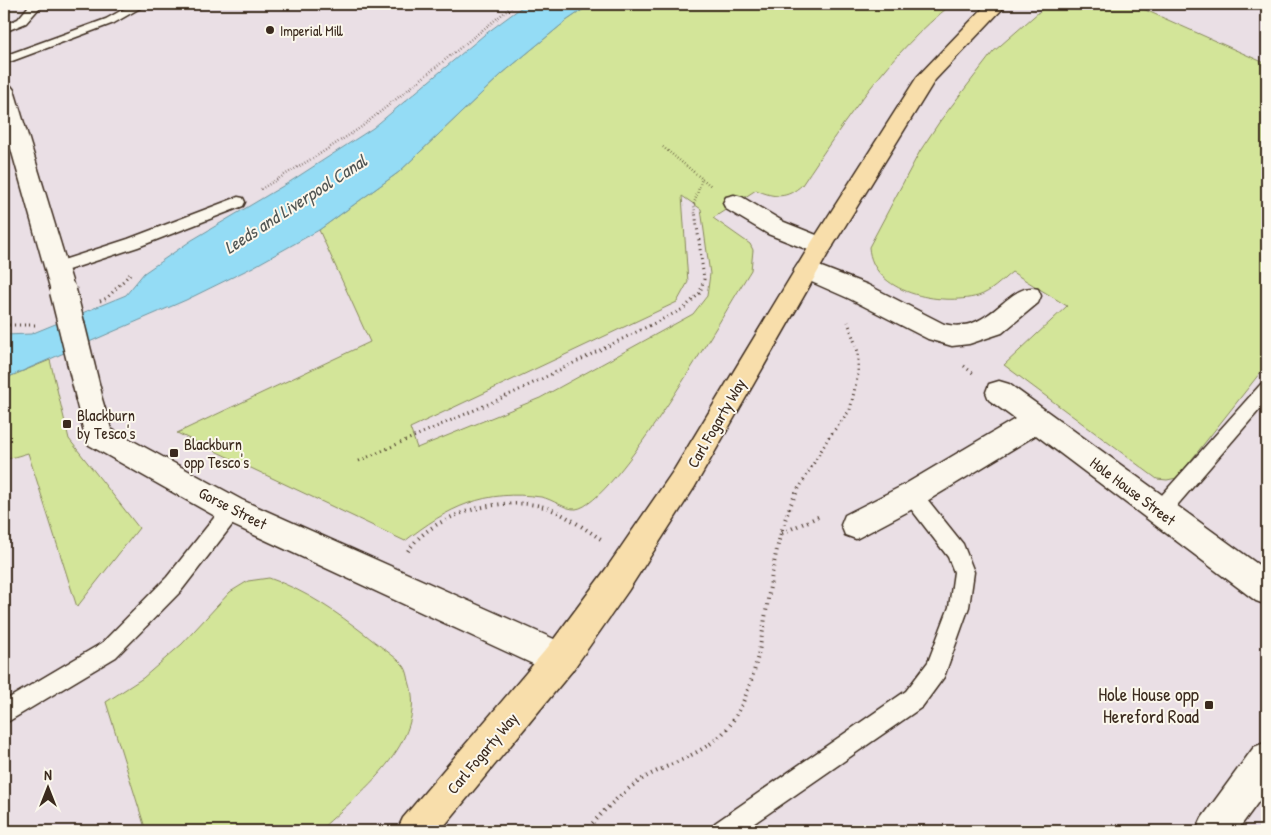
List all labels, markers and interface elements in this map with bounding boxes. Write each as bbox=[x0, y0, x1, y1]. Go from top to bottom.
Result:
place label: Imperial Mill bbox=[280, 21, 344, 41]
marker: Imperial Mill bbox=[264, 24, 276, 36]
water label: Leeds and Liverpool Canal bbox=[219, 148, 372, 260]
street label: Carl Fogarty Way bbox=[681, 374, 751, 472]
place label: Blackburn by Tesco's bbox=[77, 404, 136, 444]
marker: Blackburn by Tesco's bbox=[61, 418, 73, 430]
place label: Blackburn opp Tesco's bbox=[184, 433, 249, 473]
marker: Blackburn opp Tesco's bbox=[168, 447, 180, 459]
street label: Hole House Street bbox=[1086, 452, 1181, 531]
street label: Gorse Street bbox=[195, 481, 271, 535]
place label: Hole House opp Hereford Road bbox=[1098, 681, 1200, 729]
marker: Hole House opp Hereford Road bbox=[1203, 699, 1215, 711]
street label: Carl Fogarty Way bbox=[441, 707, 523, 798]
north arrow bbox=[22, 762, 72, 812]
text: N bbox=[44, 765, 52, 784]

